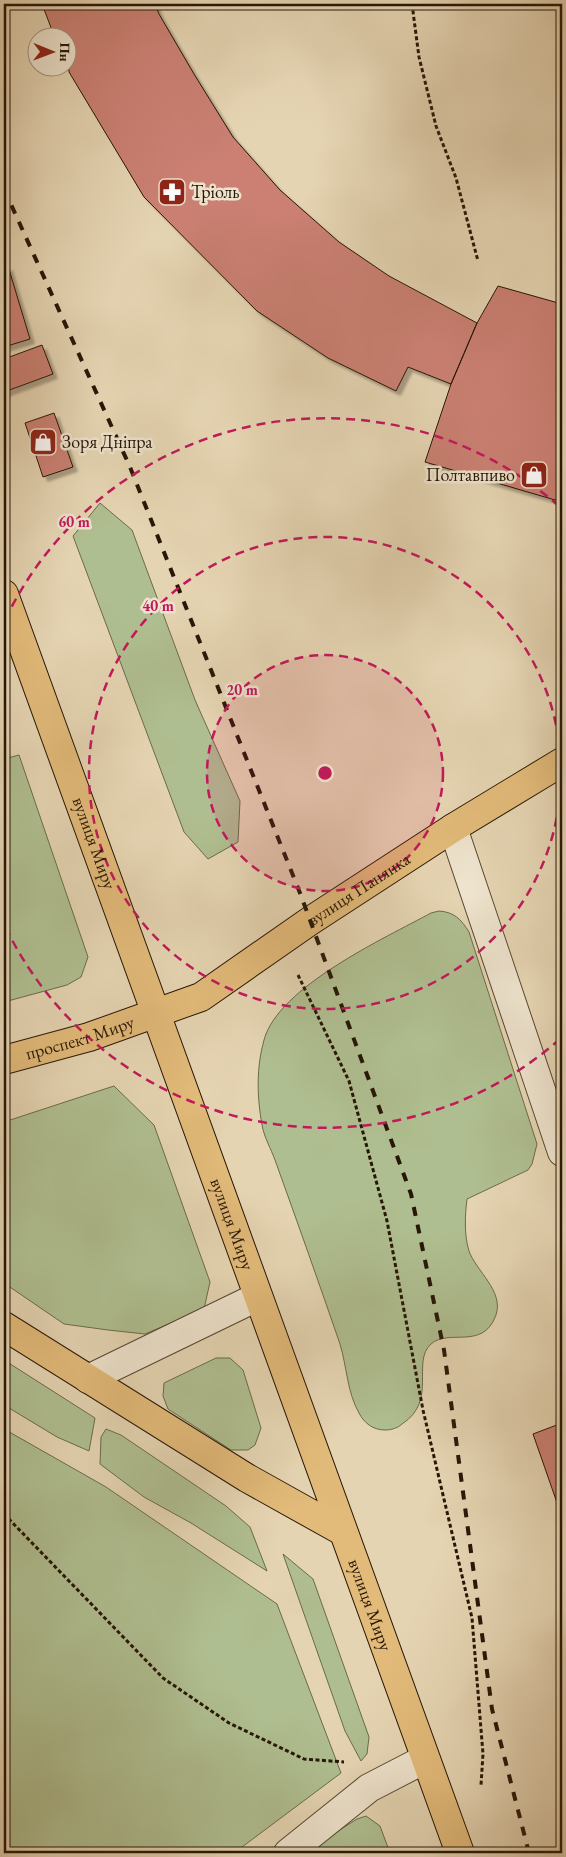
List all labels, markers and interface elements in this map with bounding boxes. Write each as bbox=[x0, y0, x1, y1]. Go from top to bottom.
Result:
north arrow bbox=[28, 28, 78, 78]
text: Пн bbox=[56, 42, 74, 62]
pharmacy icon: Тріоль bbox=[157, 177, 187, 207]
place label: Тріоль bbox=[191, 180, 239, 203]
shop icon: Зоря Дніпра bbox=[28, 427, 58, 457]
place label: Зоря Дніпра bbox=[62, 430, 153, 453]
shop icon: Полтавпиво bbox=[519, 460, 549, 490]
place label: Полтавпиво bbox=[426, 463, 515, 486]
text: 60 m bbox=[58, 512, 90, 531]
text: 40 m bbox=[142, 596, 174, 615]
text: 20 m bbox=[226, 680, 258, 699]
centre of rings bbox=[316, 764, 334, 782]
street label: вулиця Миру bbox=[67, 794, 122, 892]
street label: вулиця Панянка bbox=[303, 847, 415, 931]
street label: проспект Миру bbox=[23, 1010, 137, 1065]
street label: вулиця Миру bbox=[205, 1175, 260, 1273]
street label: вулиця Миру bbox=[343, 1555, 398, 1654]

